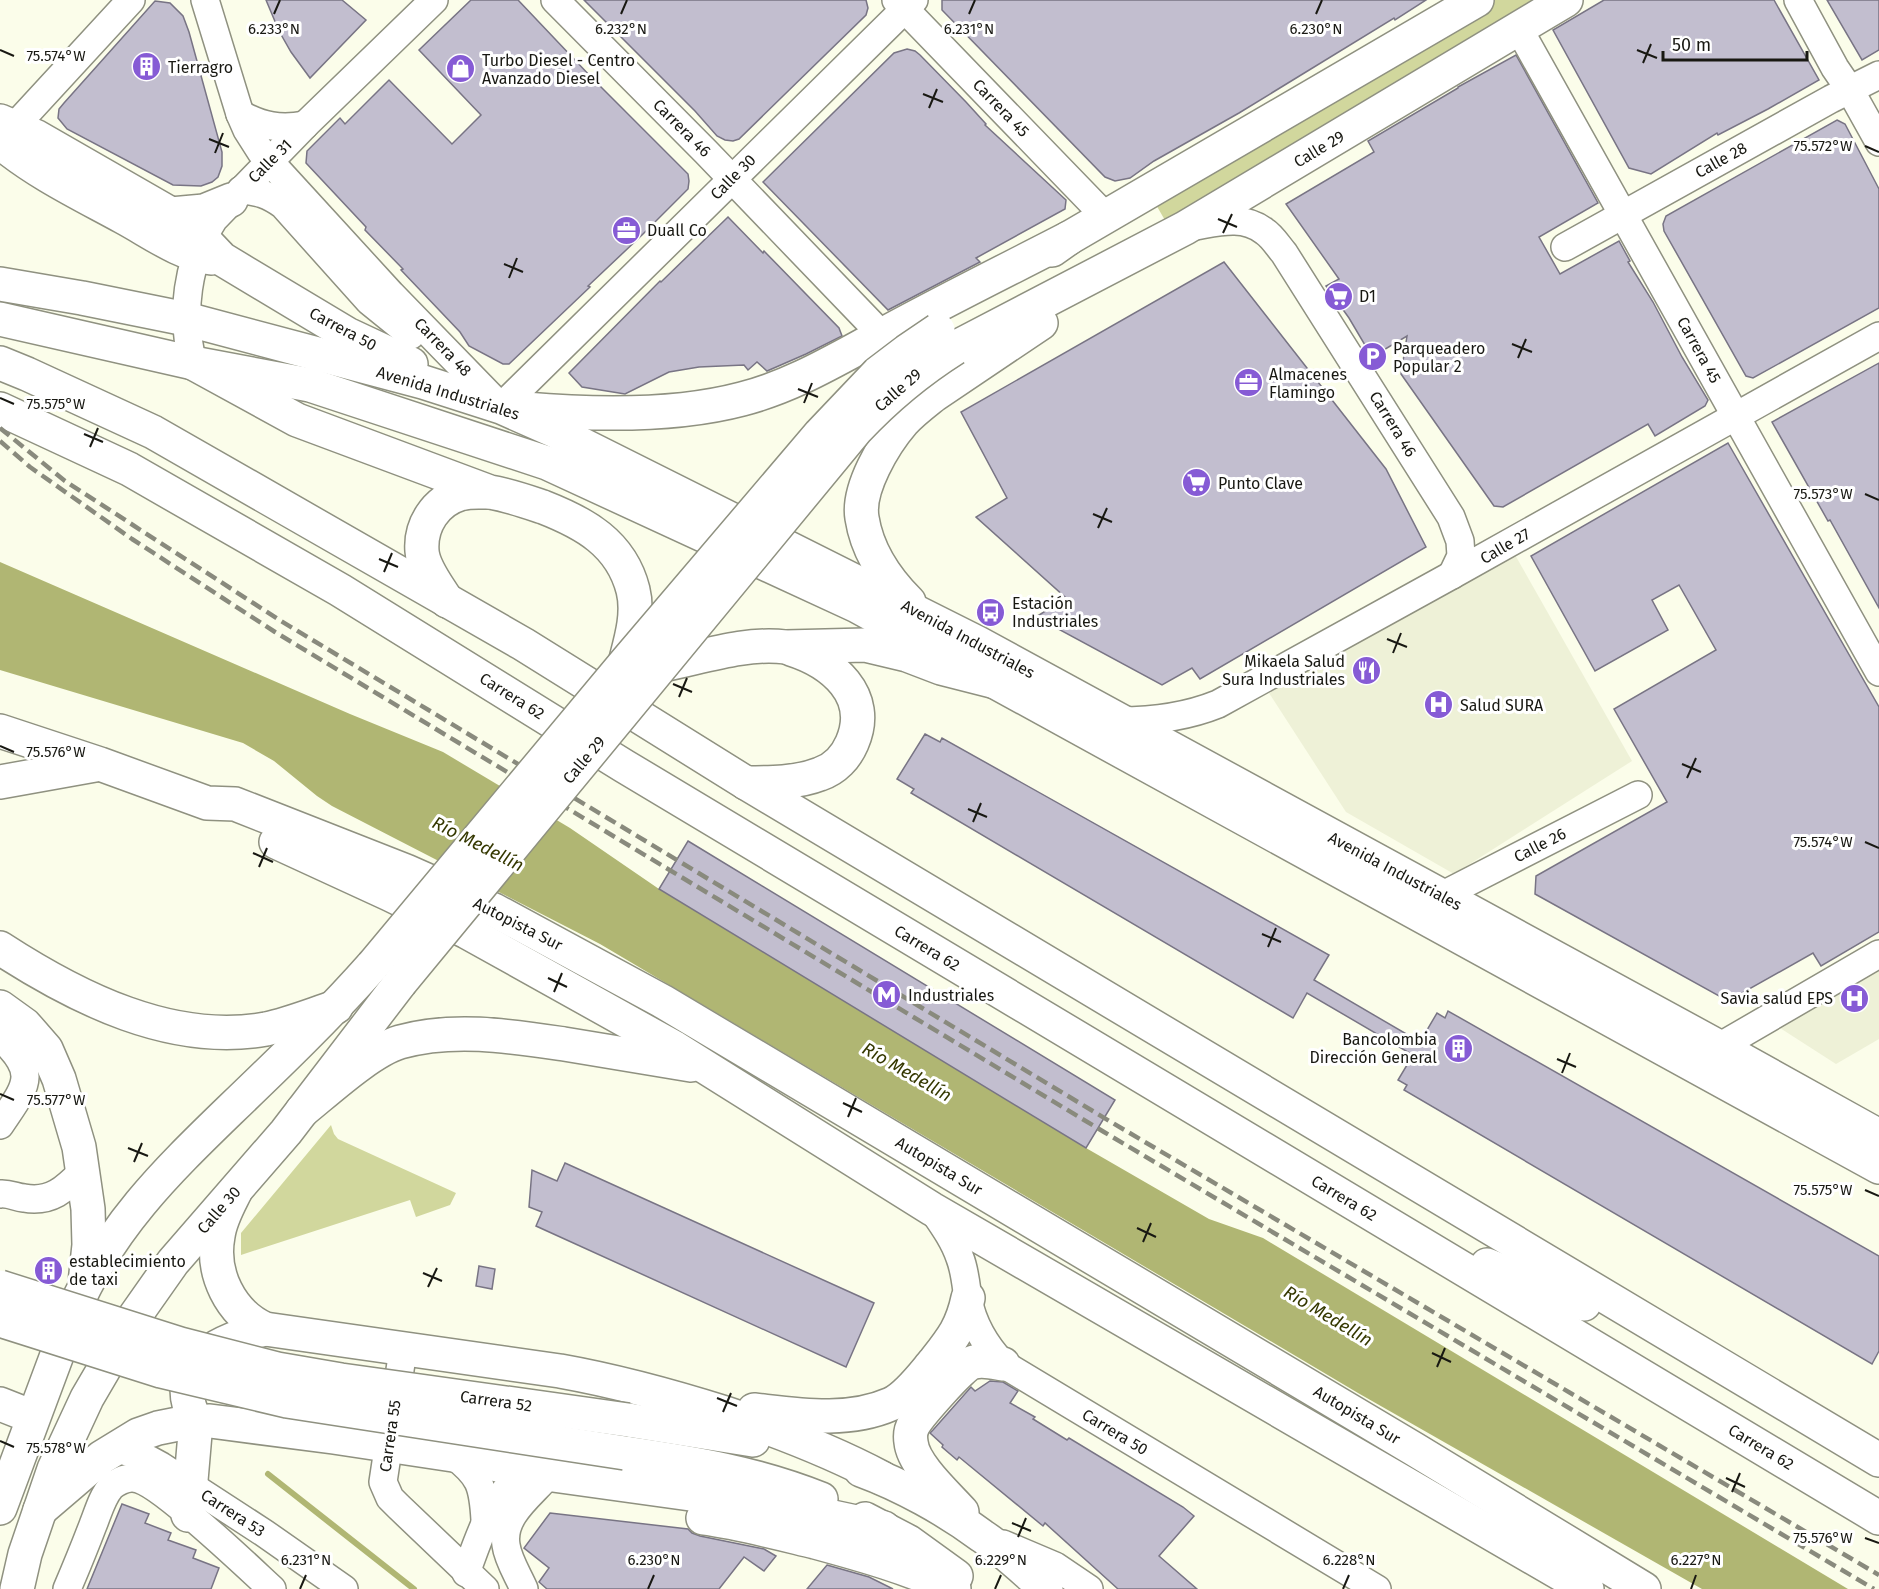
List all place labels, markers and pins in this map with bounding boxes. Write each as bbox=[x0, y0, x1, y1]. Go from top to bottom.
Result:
building icon: Tierragro bbox=[131, 51, 163, 83]
place label: Turbo Diesel - Centro Avanzado Diesel bbox=[482, 51, 635, 88]
shop icon: Turbo Diesel - Centro Avanzado Diesel bbox=[445, 53, 477, 85]
place label: Tierragro bbox=[168, 58, 233, 77]
office icon: Duall Co bbox=[610, 214, 642, 246]
place label: Duall Co bbox=[647, 221, 707, 240]
supermarket icon: D1 bbox=[1322, 280, 1354, 312]
place label: D1 bbox=[1359, 287, 1376, 306]
place label: Parqueadero Popular 2 bbox=[1393, 339, 1485, 376]
parking icon: Parqueadero Popular 2 bbox=[1356, 341, 1388, 373]
place label: Almacenes Flamingo bbox=[1269, 365, 1347, 402]
office icon: Almacenes Flamingo bbox=[1232, 367, 1264, 399]
supermarket icon: Punto Clave bbox=[1181, 467, 1213, 499]
place label: Punto Clave bbox=[1218, 474, 1303, 493]
place label: Estación Industriales bbox=[1012, 594, 1098, 631]
bus stop icon: Estación Industriales bbox=[975, 596, 1007, 628]
place label: Mikaela Salud Sura Industriales bbox=[1222, 652, 1345, 689]
restaurant icon: Mikaela Salud Sura Industriales bbox=[1350, 654, 1382, 686]
hospital icon: Salud SURA bbox=[1423, 689, 1455, 721]
place label: Salud SURA bbox=[1460, 696, 1544, 715]
metro station icon: Industriales bbox=[871, 979, 903, 1011]
hospital icon: Savia salud EPS bbox=[1838, 982, 1870, 1014]
place label: Industriales bbox=[908, 986, 994, 1005]
place label: Savia salud EPS bbox=[1721, 989, 1833, 1008]
place label: Bancolombia Dirección General bbox=[1310, 1030, 1437, 1067]
building icon: Bancolombia Dirección General bbox=[1442, 1032, 1474, 1064]
place label: establecimiento de taxi bbox=[69, 1252, 186, 1289]
building icon: establecimiento de taxi bbox=[32, 1254, 64, 1286]

